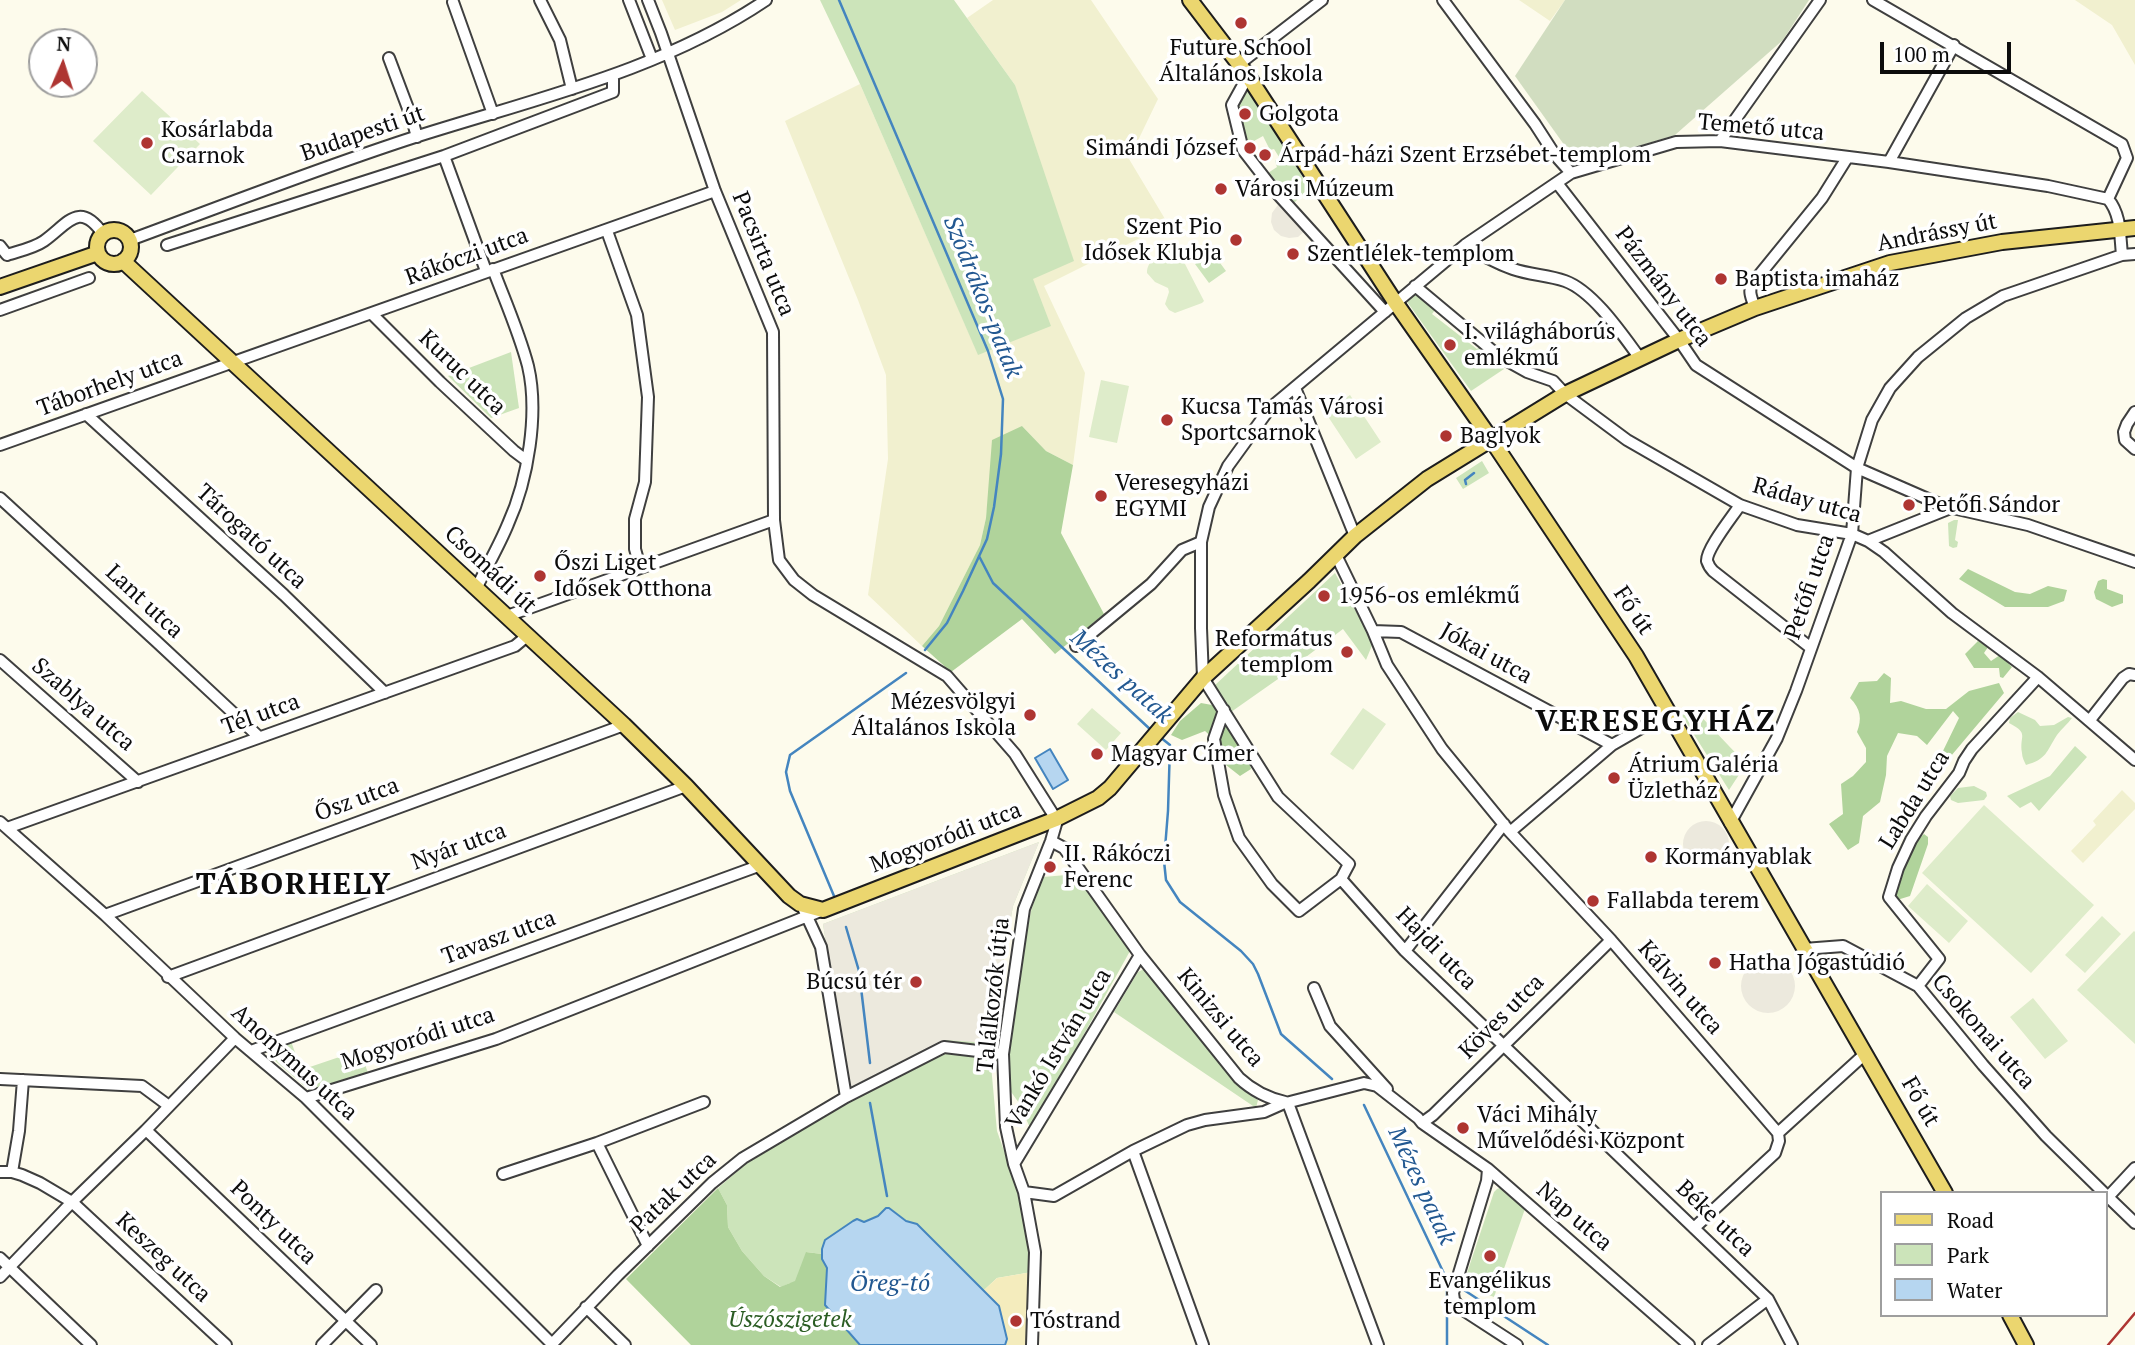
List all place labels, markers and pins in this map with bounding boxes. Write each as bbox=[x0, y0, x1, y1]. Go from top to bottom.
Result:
marker: Future School Általános Iskola bbox=[1233, 15, 1249, 31]
place label: Future School Általános Iskola bbox=[1159, 34, 1323, 88]
place label: Golgota bbox=[1259, 100, 1339, 128]
marker: Golgota bbox=[1237, 106, 1253, 122]
place label: Kosárlabda Csarnok bbox=[161, 116, 273, 170]
place label: Simándi József bbox=[1085, 134, 1236, 162]
marker: Kosárlabda Csarnok bbox=[139, 135, 155, 151]
marker: Simándi József bbox=[1242, 140, 1258, 156]
place label: Árpád-házi Szent Erzsébet-templom bbox=[1279, 141, 1651, 169]
marker: Árpád-házi Szent Erzsébet-templom bbox=[1257, 147, 1273, 163]
place label: Városi Múzeum bbox=[1235, 175, 1394, 203]
marker: Városi Múzeum bbox=[1213, 181, 1229, 197]
place label: Szent Pio Idősek Klubja bbox=[1084, 213, 1222, 267]
marker: Szent Pio Idősek Klubja bbox=[1228, 232, 1244, 248]
place label: Szentlélek-templom bbox=[1307, 240, 1514, 268]
marker: Szentlélek-templom bbox=[1285, 246, 1301, 262]
place label: Baptista imaház bbox=[1735, 265, 1899, 293]
marker: Baptista imaház bbox=[1713, 271, 1729, 287]
place label: I. világháborús emlékmű bbox=[1464, 318, 1616, 372]
marker: I. világháborús emlékmű bbox=[1442, 337, 1458, 353]
place label: Kucsa Tamás Városi Sportcsarnok bbox=[1181, 393, 1384, 447]
marker: Kucsa Tamás Városi Sportcsarnok bbox=[1159, 412, 1175, 428]
place label: Baglyok bbox=[1460, 422, 1541, 450]
marker: Baglyok bbox=[1438, 428, 1454, 444]
place label: Veresegyházi EGYMI bbox=[1115, 469, 1249, 523]
marker: Veresegyházi EGYMI bbox=[1093, 488, 1109, 504]
place label: Petőfi Sándor bbox=[1923, 491, 2060, 519]
marker: Petőfi Sándor bbox=[1901, 497, 1917, 513]
place label: Őszi Liget Idősek Otthona bbox=[554, 549, 712, 603]
marker: Őszi Liget Idősek Otthona bbox=[532, 568, 548, 584]
place label: 1956-os emlékmű bbox=[1338, 582, 1520, 610]
marker: 1956-os emlékmű bbox=[1316, 588, 1332, 604]
place label: Református templom bbox=[1215, 625, 1333, 679]
marker: Református templom bbox=[1339, 644, 1355, 660]
place label: Mézesvölgyi Általános Iskola bbox=[852, 688, 1016, 742]
marker: Mézesvölgyi Általános Iskola bbox=[1022, 707, 1038, 723]
place label: Magyar Címer bbox=[1111, 740, 1254, 768]
marker: Magyar Címer bbox=[1089, 746, 1105, 762]
place label: Átrium Galéria Üzletház bbox=[1628, 751, 1779, 805]
marker: Átrium Galéria Üzletház bbox=[1606, 770, 1622, 786]
place label: II. Rákóczi Ferenc bbox=[1064, 840, 1171, 894]
place label: Kormányablak bbox=[1665, 843, 1812, 871]
marker: Kormányablak bbox=[1643, 849, 1659, 865]
marker: II. Rákóczi Ferenc bbox=[1042, 859, 1058, 875]
place label: Fallabda terem bbox=[1607, 887, 1759, 915]
marker: Fallabda terem bbox=[1585, 893, 1601, 909]
place label: Hatha Jógastúdió bbox=[1729, 949, 1905, 977]
marker: Hatha Jógastúdió bbox=[1707, 955, 1723, 971]
place label: Búcsú tér bbox=[806, 968, 902, 996]
marker: Búcsú tér bbox=[908, 974, 924, 990]
place label: Váci Mihály Művelődési Központ bbox=[1477, 1101, 1685, 1155]
marker: Váci Mihály Művelődési Központ bbox=[1455, 1120, 1471, 1136]
marker: Evangélikus templom bbox=[1482, 1248, 1498, 1264]
place label: Evangélikus templom bbox=[1429, 1267, 1551, 1321]
place label: Tóstrand bbox=[1030, 1307, 1121, 1335]
marker: Tóstrand bbox=[1008, 1313, 1024, 1329]

